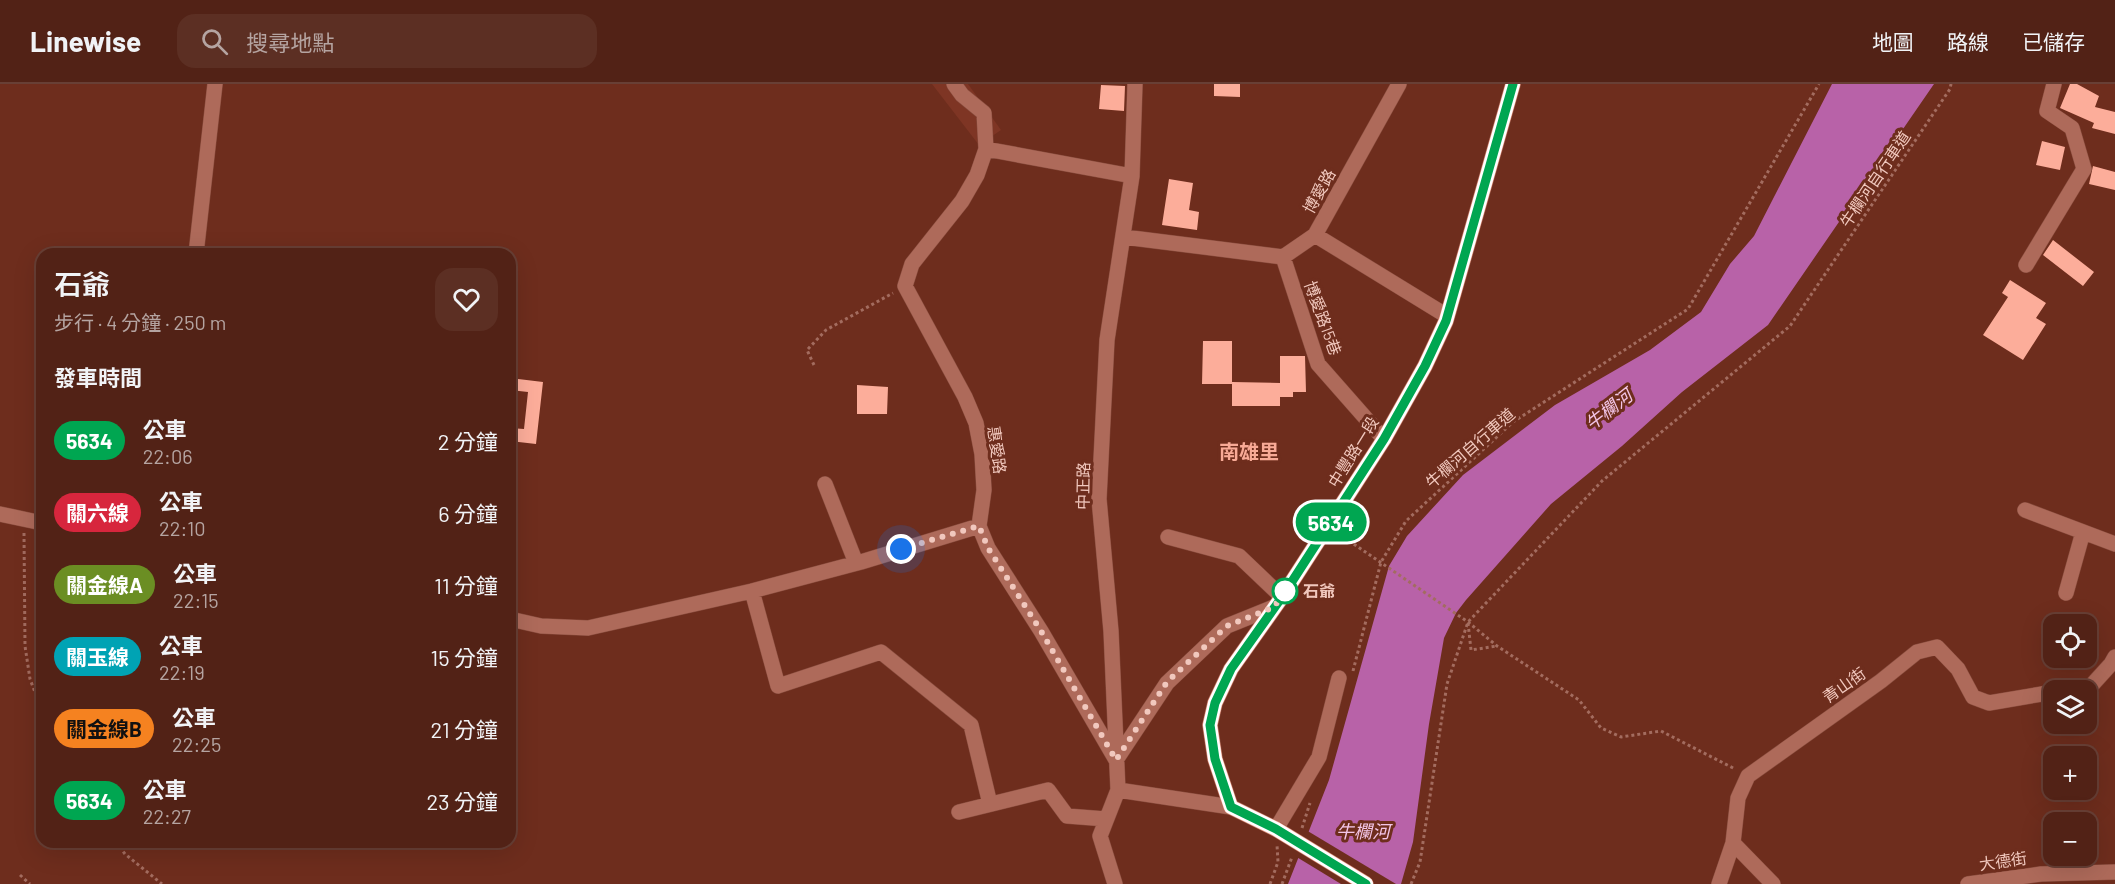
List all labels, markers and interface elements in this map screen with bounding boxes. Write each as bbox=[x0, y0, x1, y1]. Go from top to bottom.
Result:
search box bbox=[177, 14, 597, 68]
text: Linewise bbox=[30, 24, 141, 58]
icon: search bbox=[198, 25, 231, 58]
text: 搜尋地點 bbox=[246, 29, 334, 55]
text: 地圖 bbox=[1872, 29, 1914, 54]
text: 路線 bbox=[1947, 29, 1989, 54]
text: 已儲存 bbox=[2022, 29, 2085, 54]
street label: 牛欄河自行車道 bbox=[1835, 127, 1914, 230]
street label: 博愛路 bbox=[1299, 165, 1339, 216]
text: 石爺 bbox=[54, 267, 110, 301]
button: heart bbox=[435, 268, 498, 331]
street label: 博愛路15巷 bbox=[1301, 278, 1346, 358]
text: 步行 · 4 分鐘 · 250 m bbox=[54, 310, 226, 334]
text: 發車時間 bbox=[54, 364, 142, 390]
water label: 牛欄河 bbox=[1580, 382, 1639, 435]
street label: 牛欄河自行車道 bbox=[1421, 404, 1518, 492]
street label: 中豐路一段 bbox=[1323, 413, 1382, 491]
text: 公車 bbox=[143, 416, 187, 442]
street label: 惠愛路 bbox=[985, 425, 1010, 475]
text: 5634 bbox=[66, 428, 113, 453]
text: 2 分鐘 bbox=[438, 428, 498, 454]
district label: 南雄里 bbox=[1219, 439, 1279, 463]
text: 22:06 bbox=[143, 444, 192, 468]
street label: 中正路 bbox=[1073, 462, 1092, 510]
text: 公車 bbox=[159, 488, 203, 514]
text: 關六線 bbox=[66, 500, 129, 525]
text: 6 分鐘 bbox=[438, 500, 498, 526]
line badge: 5634 bbox=[1289, 502, 1373, 542]
text: 5634 bbox=[1308, 510, 1354, 535]
text: 22:10 bbox=[159, 516, 206, 540]
your location bbox=[886, 534, 916, 564]
text: 公車 bbox=[173, 560, 217, 586]
text: 關金線A bbox=[66, 572, 143, 597]
text: 11 分鐘 bbox=[434, 572, 498, 598]
marker: 石爺 bbox=[1272, 578, 1298, 604]
place label: 石爺 bbox=[1303, 581, 1335, 600]
text: 22:15 bbox=[173, 588, 219, 612]
map controls bbox=[2043, 614, 2097, 866]
button: locate bbox=[2043, 614, 2097, 668]
text: 公車 bbox=[159, 632, 203, 658]
text: 關玉線 bbox=[66, 644, 129, 669]
text: 15 分鐘 bbox=[431, 644, 498, 670]
text: 22:19 bbox=[159, 660, 205, 684]
street label: 青山街 bbox=[1819, 663, 1869, 706]
button: layers bbox=[2043, 680, 2097, 734]
text: 公車 bbox=[172, 704, 216, 730]
text: 關金線B bbox=[66, 716, 142, 741]
text: 21 分鐘 bbox=[430, 716, 498, 742]
text: 22:25 bbox=[172, 732, 221, 756]
button: + bbox=[2043, 746, 2097, 800]
text: 公車 bbox=[143, 776, 187, 802]
text: 5634 bbox=[66, 788, 113, 813]
text: 23 分鐘 bbox=[427, 788, 498, 814]
text: 22:27 bbox=[143, 804, 191, 828]
button: − bbox=[2043, 812, 2097, 866]
water label: 牛欄河 bbox=[1336, 820, 1393, 842]
street label: 大德街 bbox=[1978, 848, 2028, 873]

